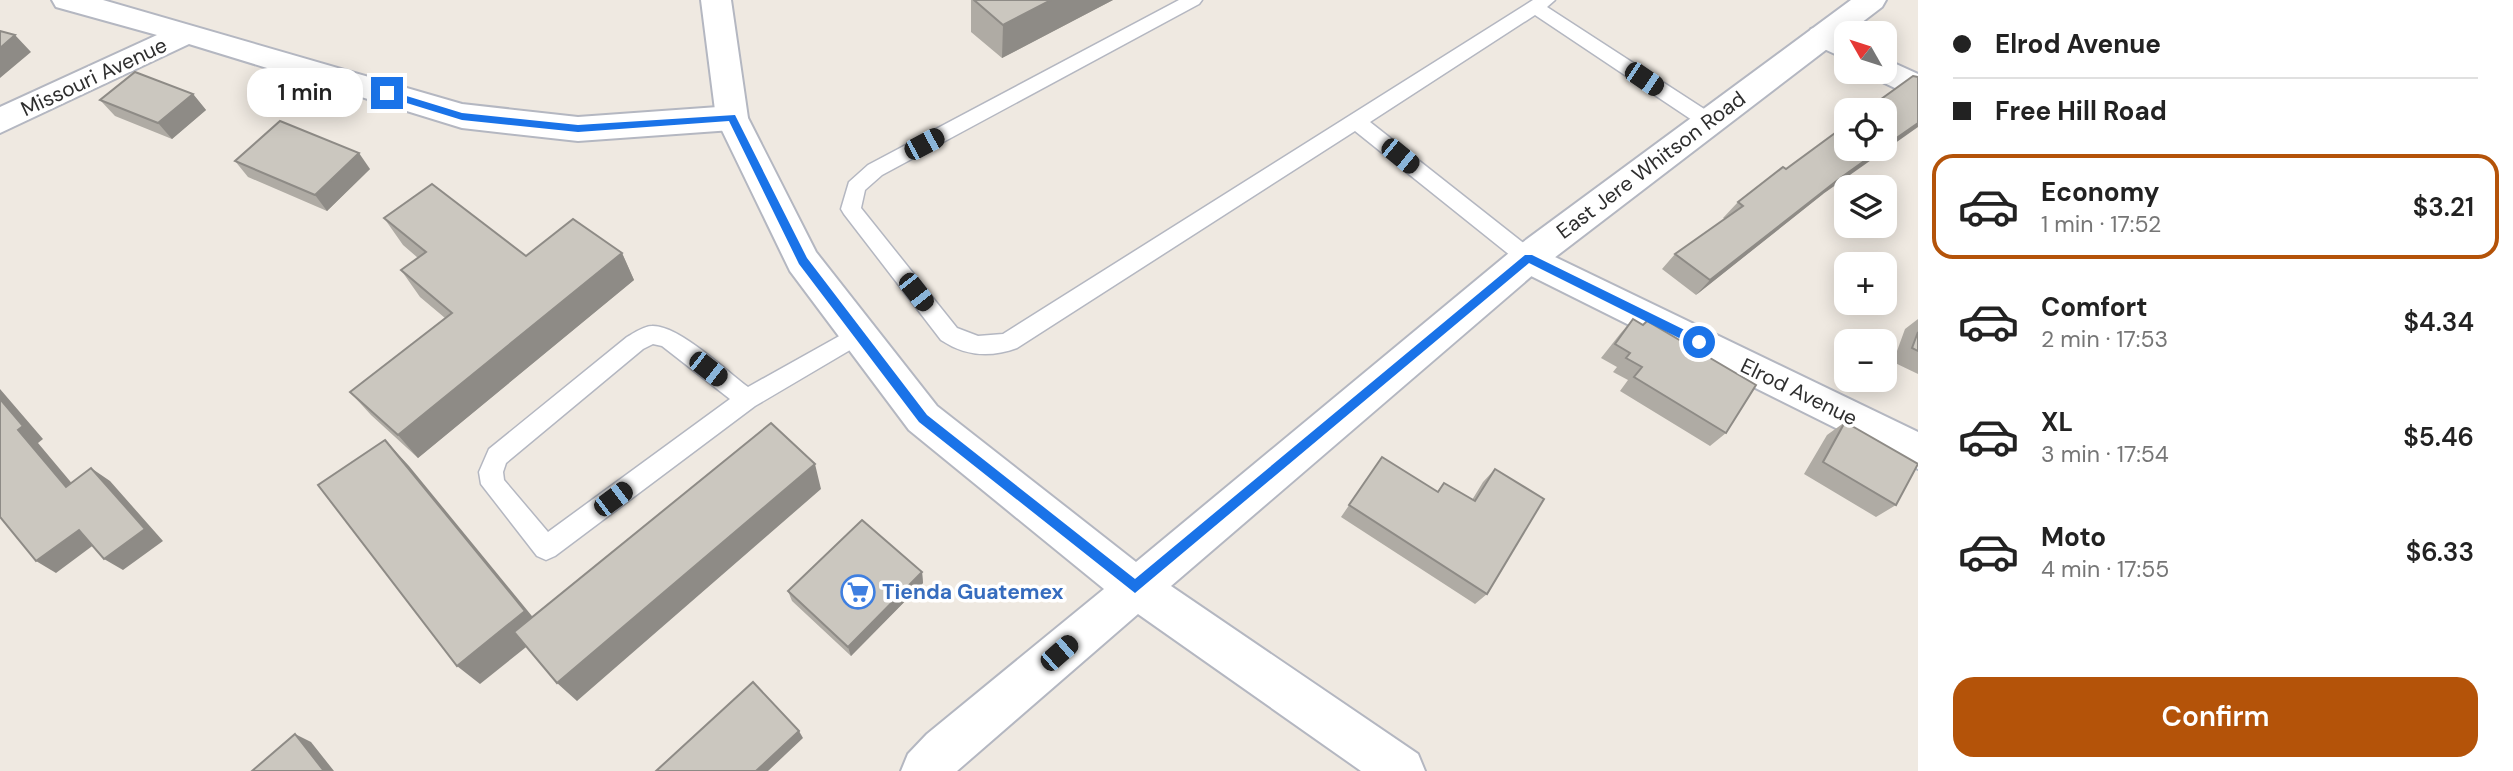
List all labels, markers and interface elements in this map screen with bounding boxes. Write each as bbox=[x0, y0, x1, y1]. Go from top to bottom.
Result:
north arrow bbox=[1834, 21, 1897, 84]
map controls bbox=[1834, 21, 1897, 392]
text: Elrod Avenue bbox=[1995, 27, 2161, 61]
street label: Missouri Avenue bbox=[16, 31, 172, 123]
car bbox=[1621, 59, 1668, 99]
callout: 1 min bbox=[247, 68, 362, 118]
text: 1 min bbox=[278, 77, 332, 107]
route end bbox=[371, 77, 403, 109]
street label: East Jere Whitson Road bbox=[1551, 85, 1751, 245]
text: Free Hill Road bbox=[1995, 94, 2167, 128]
button: locate bbox=[1834, 98, 1897, 161]
car bbox=[901, 125, 948, 163]
car bbox=[1378, 135, 1423, 177]
button: layers bbox=[1834, 175, 1897, 238]
icon: car bbox=[1957, 175, 2020, 238]
text: Economy bbox=[2041, 175, 2159, 209]
text: $3.21 bbox=[2413, 190, 2474, 224]
text: 1 min · 17:52 bbox=[2041, 209, 2161, 239]
button: + bbox=[1834, 252, 1897, 315]
car bbox=[895, 269, 938, 315]
icon: car bbox=[1957, 290, 2020, 353]
text: Comfort bbox=[2041, 290, 2147, 324]
text: $4.34 bbox=[2404, 305, 2474, 339]
text: 2 min · 17:53 bbox=[2041, 324, 2168, 354]
route start bbox=[1683, 326, 1715, 358]
button: − bbox=[1834, 329, 1897, 392]
car bbox=[685, 348, 732, 390]
street label: Elrod Avenue bbox=[1736, 352, 1862, 432]
icon: car bbox=[1957, 405, 2020, 468]
text: XL bbox=[2041, 405, 2073, 439]
text: $5.46 bbox=[2403, 420, 2474, 454]
text: 3 min · 17:54 bbox=[2041, 439, 2169, 469]
car bbox=[590, 478, 637, 520]
icon: car bbox=[1957, 520, 2020, 583]
text: Moto bbox=[2041, 520, 2106, 554]
text: $6.33 bbox=[2406, 535, 2474, 569]
text: 4 min · 17:55 bbox=[2041, 554, 2169, 584]
supermarket icon: Tienda Guatemex bbox=[839, 573, 877, 611]
place label: Tienda Guatemex bbox=[882, 578, 1063, 606]
car bbox=[1037, 631, 1082, 675]
button: Confirm bbox=[1953, 677, 2478, 757]

